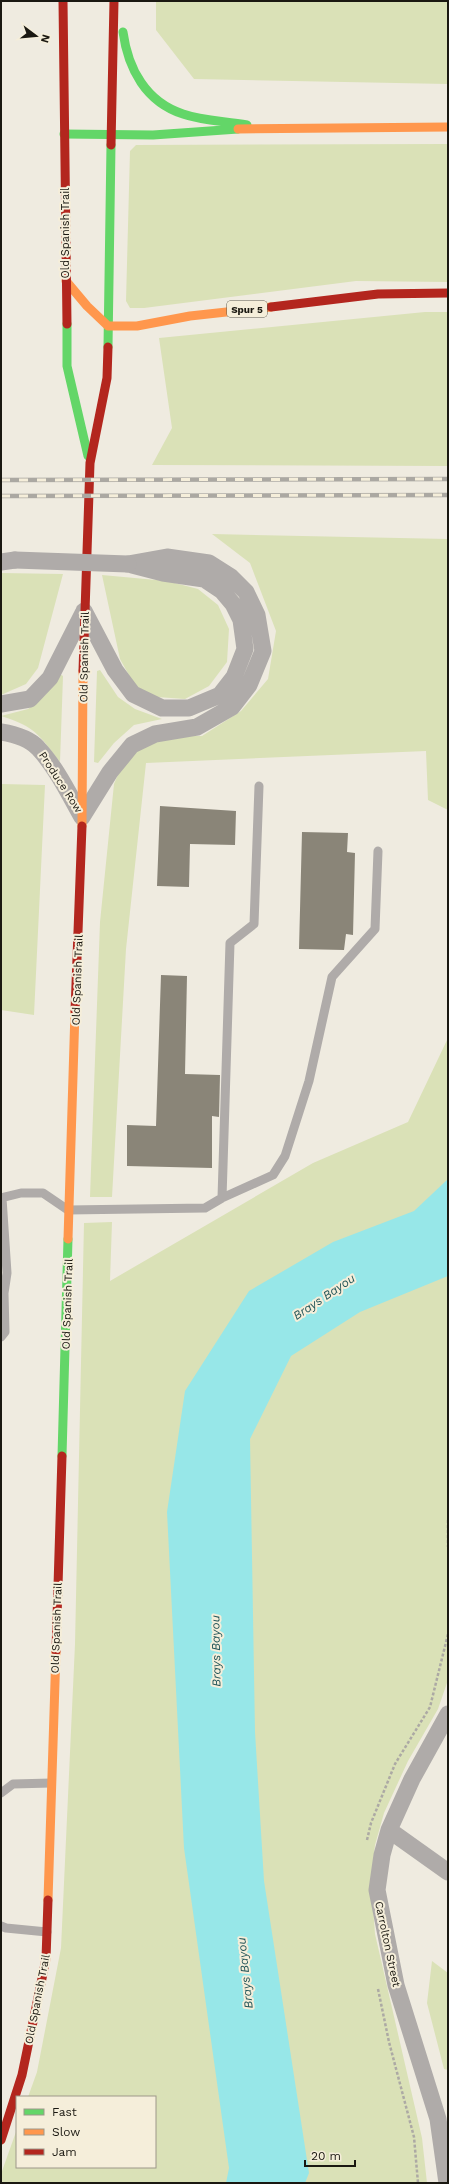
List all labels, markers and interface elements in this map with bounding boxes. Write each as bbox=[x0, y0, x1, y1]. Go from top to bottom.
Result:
north arrow bbox=[16, 16, 56, 56]
text: N bbox=[38, 33, 53, 44]
street label: Old Spanish Trail bbox=[59, 187, 72, 278]
road number: Spur 5 bbox=[227, 301, 267, 317]
street label: Old Spanish Trail bbox=[77, 611, 92, 703]
street label: Produce Row bbox=[36, 749, 85, 815]
street label: Old Spanish Trail bbox=[69, 934, 86, 1026]
street label: Old Spanish Trail bbox=[59, 1258, 76, 1350]
water label: Brays Bayou bbox=[290, 1271, 358, 1323]
street label: Old Spanish Trail bbox=[48, 1582, 65, 1674]
water label: Brays Bayou bbox=[208, 1615, 224, 1687]
street label: Carrolton Street bbox=[372, 1900, 403, 1988]
water label: Brays Bayou bbox=[234, 1937, 256, 2009]
street label: Old Spanish Trail bbox=[22, 1953, 53, 2045]
legend bbox=[16, 2096, 156, 2168]
text: Fast bbox=[52, 2105, 77, 2119]
text: Slow bbox=[52, 2125, 80, 2139]
scale bar bbox=[305, 2142, 355, 2168]
text: Jam bbox=[52, 2145, 77, 2159]
text: 20 m bbox=[311, 2149, 341, 2163]

